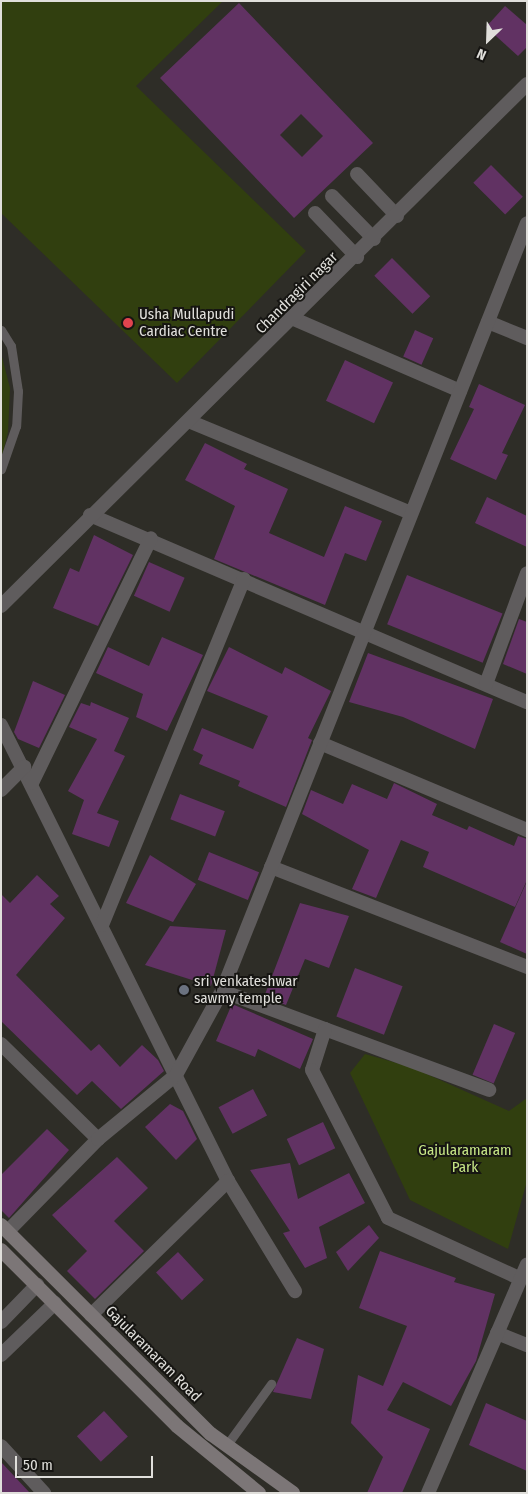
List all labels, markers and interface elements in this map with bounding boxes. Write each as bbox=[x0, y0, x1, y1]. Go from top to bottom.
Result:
north arrow bbox=[463, 15, 513, 65]
text: N bbox=[474, 45, 489, 64]
street label: Chandragiri nagar bbox=[252, 248, 342, 338]
place label: Usha Mullapudi Cardiac Centre bbox=[139, 305, 234, 340]
marker: Usha Mullapudi Cardiac Centre bbox=[121, 316, 135, 330]
place label: sri venkateshwar sawmy temple bbox=[194, 972, 298, 1007]
marker: sri venkateshwar sawmy temple bbox=[178, 984, 190, 996]
park label: Gajularamaram Park bbox=[418, 1141, 512, 1176]
street label: Gajularamaram Road bbox=[101, 1302, 205, 1406]
scale bar bbox=[18, 1446, 155, 1478]
text: 50 m bbox=[23, 1456, 53, 1474]

